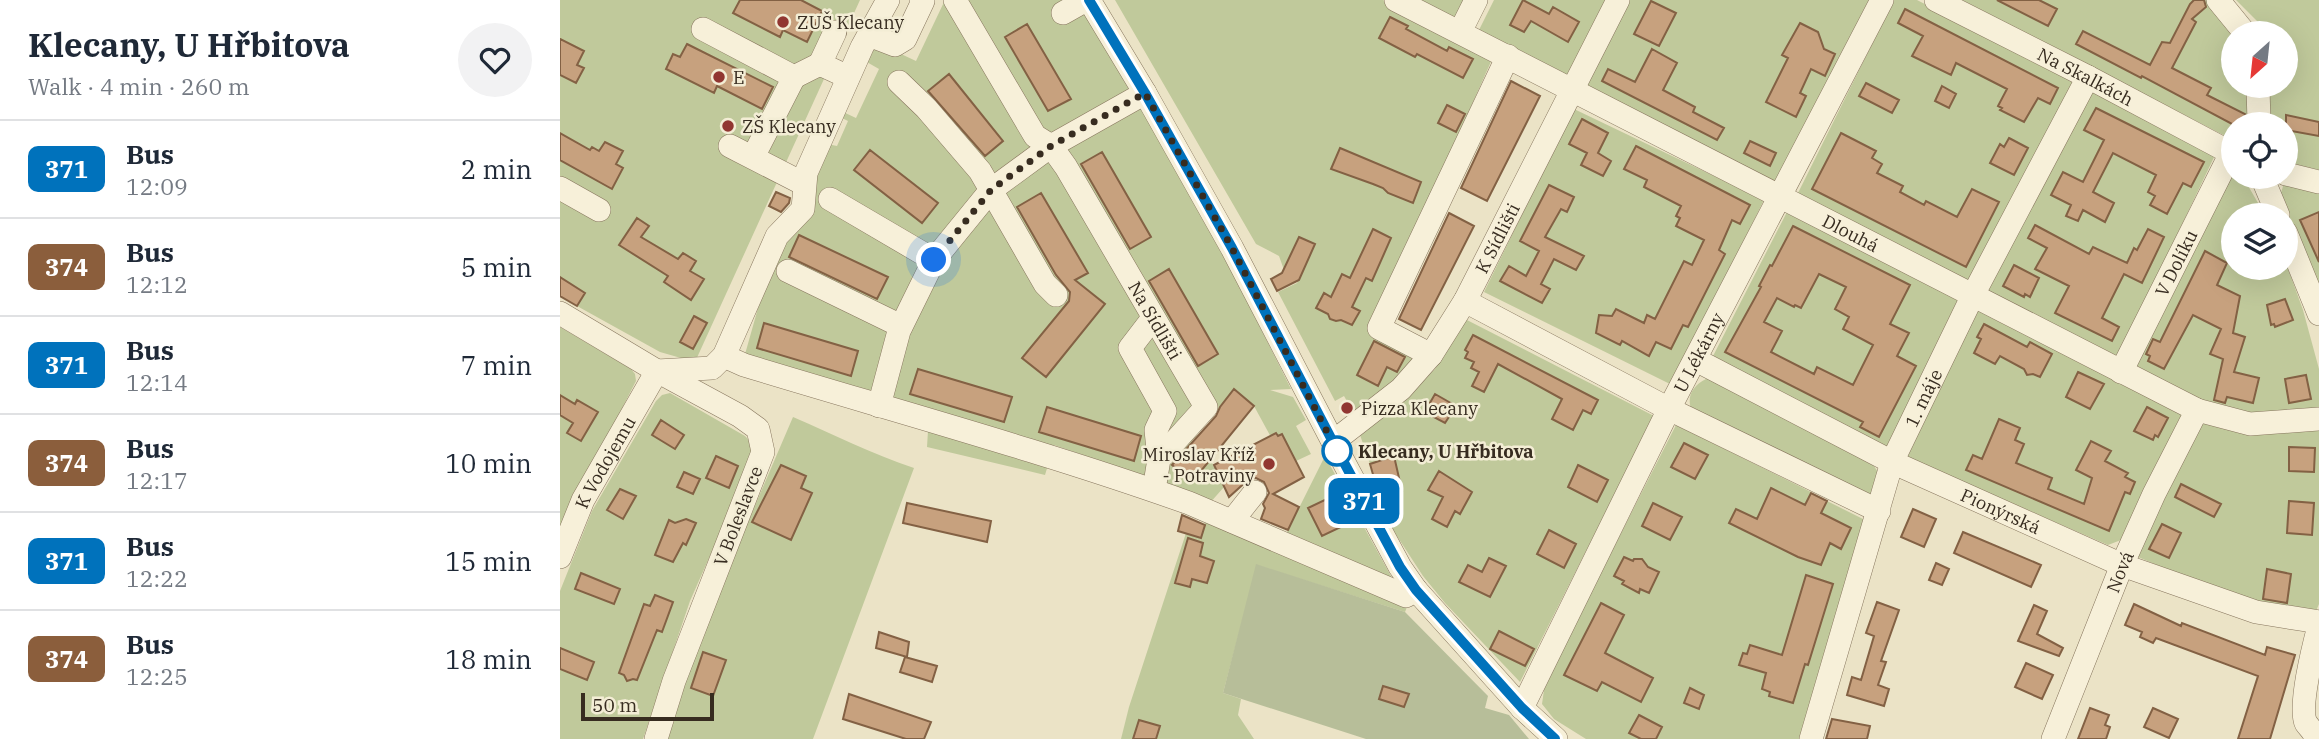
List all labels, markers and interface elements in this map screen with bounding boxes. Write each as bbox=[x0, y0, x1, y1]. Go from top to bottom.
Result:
place label: ZUŠ Klecany bbox=[797, 10, 905, 34]
marker: ZUŠ Klecany bbox=[775, 14, 791, 30]
north arrow bbox=[2221, 21, 2298, 98]
map controls bbox=[2221, 21, 2298, 280]
text: Klecany, U Hřbitova bbox=[28, 23, 350, 66]
button: heart bbox=[458, 23, 532, 97]
street label: Na Skalkách bbox=[2034, 42, 2138, 111]
place label: E bbox=[733, 66, 745, 89]
marker: E bbox=[711, 69, 727, 85]
text: Walk · 4 min · 260 m bbox=[28, 71, 250, 101]
button: locate bbox=[2221, 112, 2298, 189]
place label: ZŠ Klecany bbox=[742, 114, 836, 138]
marker: ZŠ Klecany bbox=[720, 118, 736, 134]
text: Bus bbox=[126, 137, 174, 171]
text: 2 min bbox=[461, 152, 532, 186]
text: 371 bbox=[45, 153, 88, 185]
text: 12:09 bbox=[126, 171, 188, 201]
street label: K Sídlišti bbox=[1470, 199, 1525, 277]
button: layers bbox=[2221, 203, 2298, 280]
street label: Dlouhá bbox=[1819, 209, 1883, 257]
street label: V Dolíku bbox=[2149, 226, 2202, 300]
text: Bus bbox=[126, 235, 174, 269]
your location bbox=[916, 242, 951, 277]
text: 5 min bbox=[461, 250, 532, 284]
text: 374 bbox=[45, 251, 88, 283]
text: 12:12 bbox=[126, 269, 188, 299]
street label: Na Sídlišti bbox=[1124, 277, 1187, 364]
street label: U Lékárny bbox=[1668, 308, 1729, 396]
text: Bus bbox=[126, 333, 174, 367]
text: 7 min bbox=[461, 348, 532, 382]
text: 371 bbox=[45, 349, 88, 381]
street label: 1. máje bbox=[1899, 365, 1947, 431]
text: 12:14 bbox=[126, 367, 188, 397]
place label: Pizza Klecany bbox=[1361, 397, 1478, 420]
marker: Pizza Klecany bbox=[1339, 400, 1355, 416]
street label: K Vodojemu bbox=[569, 412, 640, 512]
text: Bus bbox=[126, 431, 174, 465]
marker: Klecany, U Hřbitova bbox=[1322, 436, 1352, 466]
place label: Klecany, U Hřbitova bbox=[1358, 440, 1534, 463]
place label: Miroslav Kříž - Potraviny bbox=[1143, 443, 1255, 487]
text: 10 min bbox=[445, 446, 532, 480]
text: 374 bbox=[45, 447, 88, 479]
marker: Miroslav Kříž - Potraviny bbox=[1261, 456, 1277, 472]
street label: V Boleslavce bbox=[708, 463, 768, 569]
text: 12:17 bbox=[126, 465, 188, 495]
line badge: 371 bbox=[1324, 478, 1404, 524]
street label: Pionýrská bbox=[1957, 483, 2044, 539]
text: 371 bbox=[1342, 485, 1386, 517]
text: Bus bbox=[126, 529, 174, 563]
text: 15 min bbox=[445, 544, 532, 578]
text: 371 bbox=[45, 545, 88, 577]
street label: Nová bbox=[2101, 547, 2138, 596]
text: 12:22 bbox=[126, 563, 188, 593]
text: Bus bbox=[126, 627, 174, 661]
text: 18 min bbox=[445, 642, 532, 676]
text: 374 bbox=[45, 643, 88, 675]
text: 12:25 bbox=[126, 661, 188, 691]
scale bar bbox=[581, 690, 714, 722]
text: 50 m bbox=[592, 693, 637, 717]

